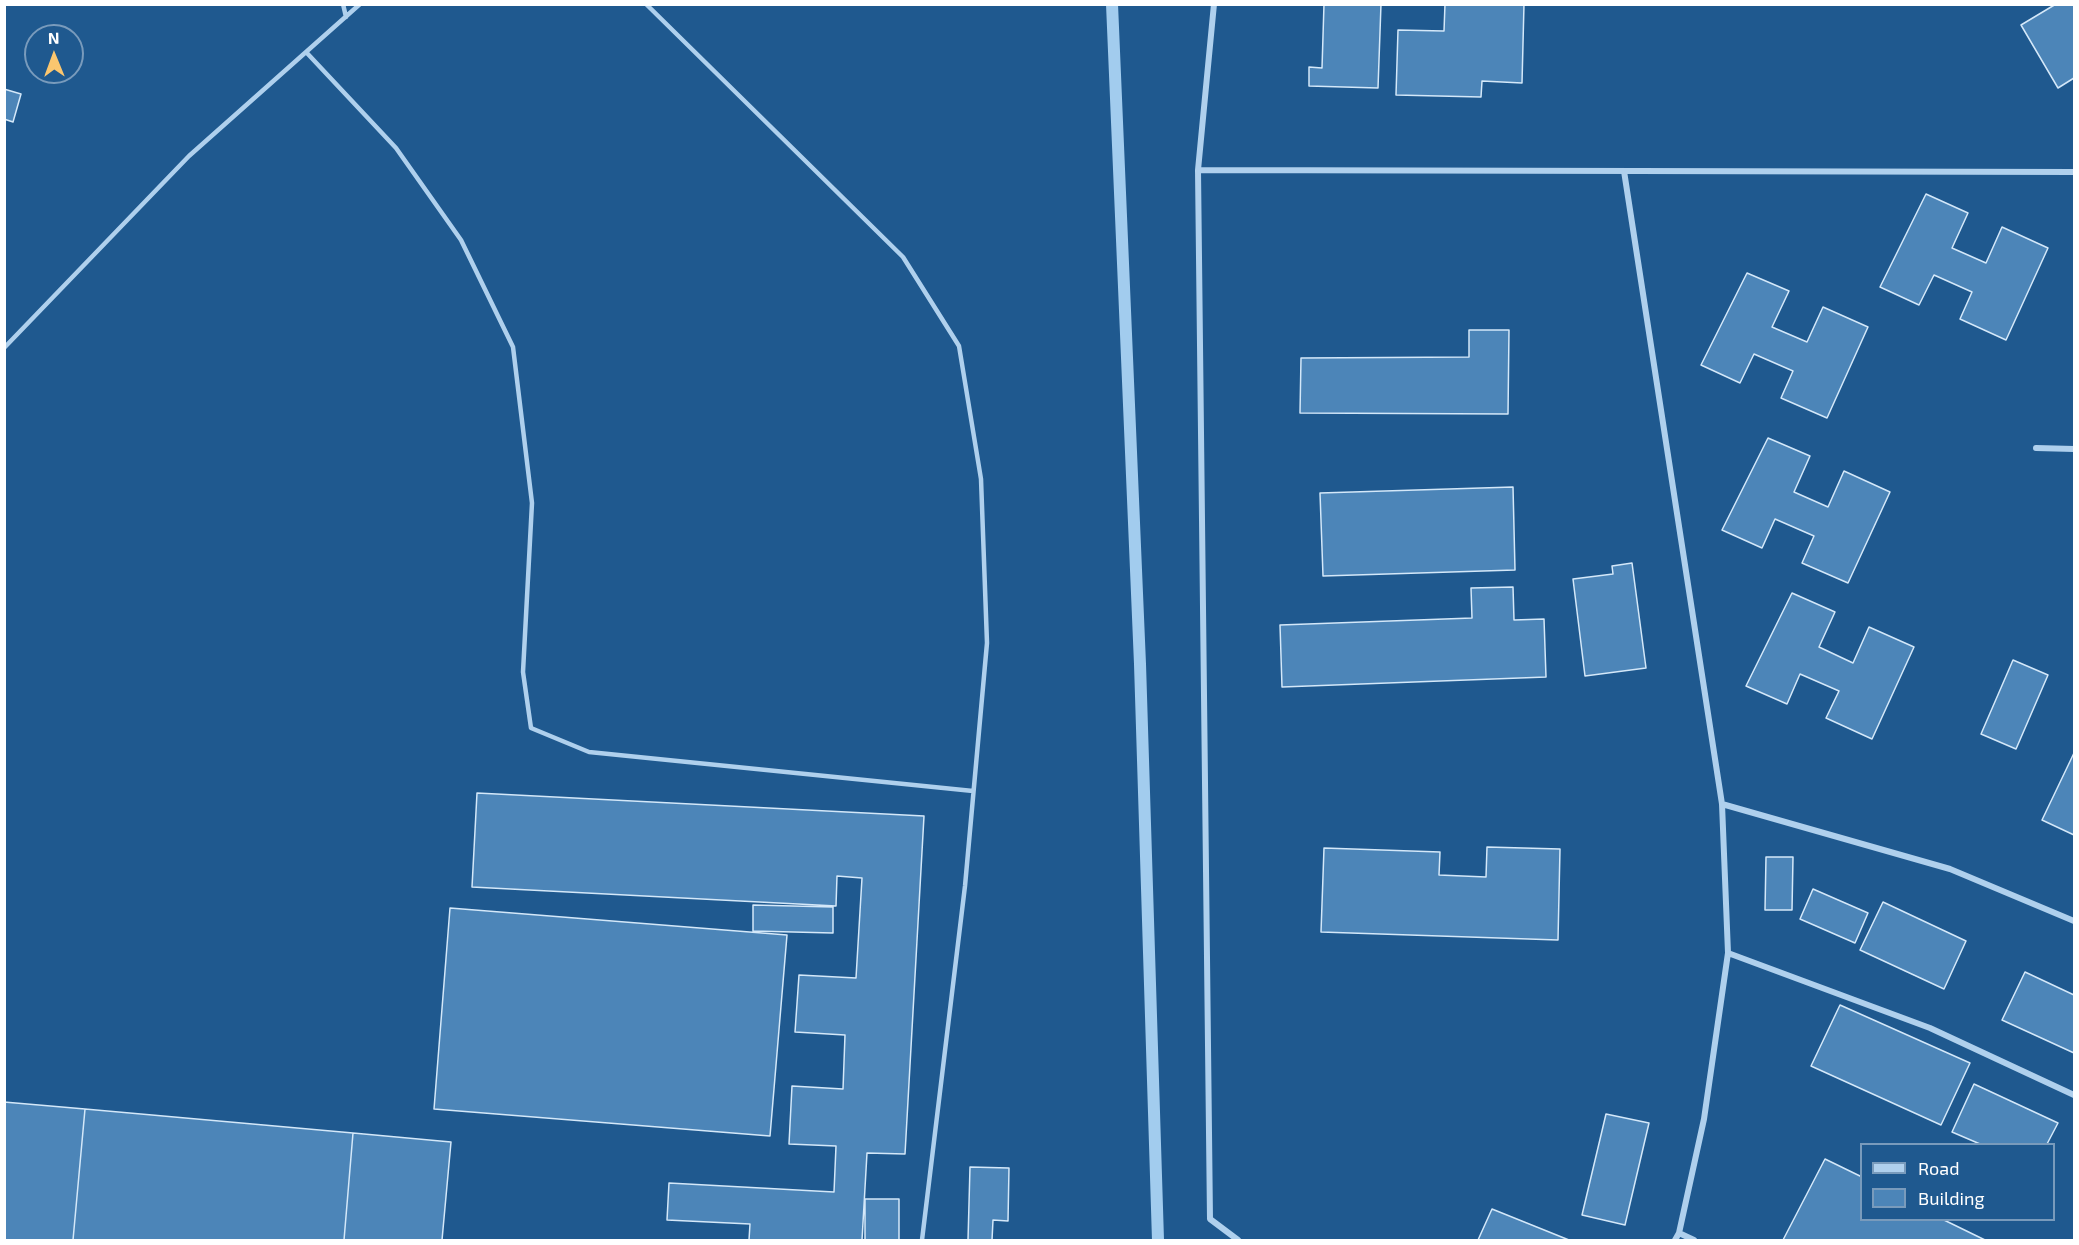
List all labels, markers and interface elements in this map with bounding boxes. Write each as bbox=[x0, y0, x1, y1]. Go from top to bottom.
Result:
north arrow bbox=[24, 24, 84, 84]
text: N bbox=[48, 28, 60, 47]
legend bbox=[1860, 1143, 2055, 1221]
text: Road bbox=[1918, 1157, 1959, 1179]
text: Building bbox=[1918, 1187, 1985, 1209]

